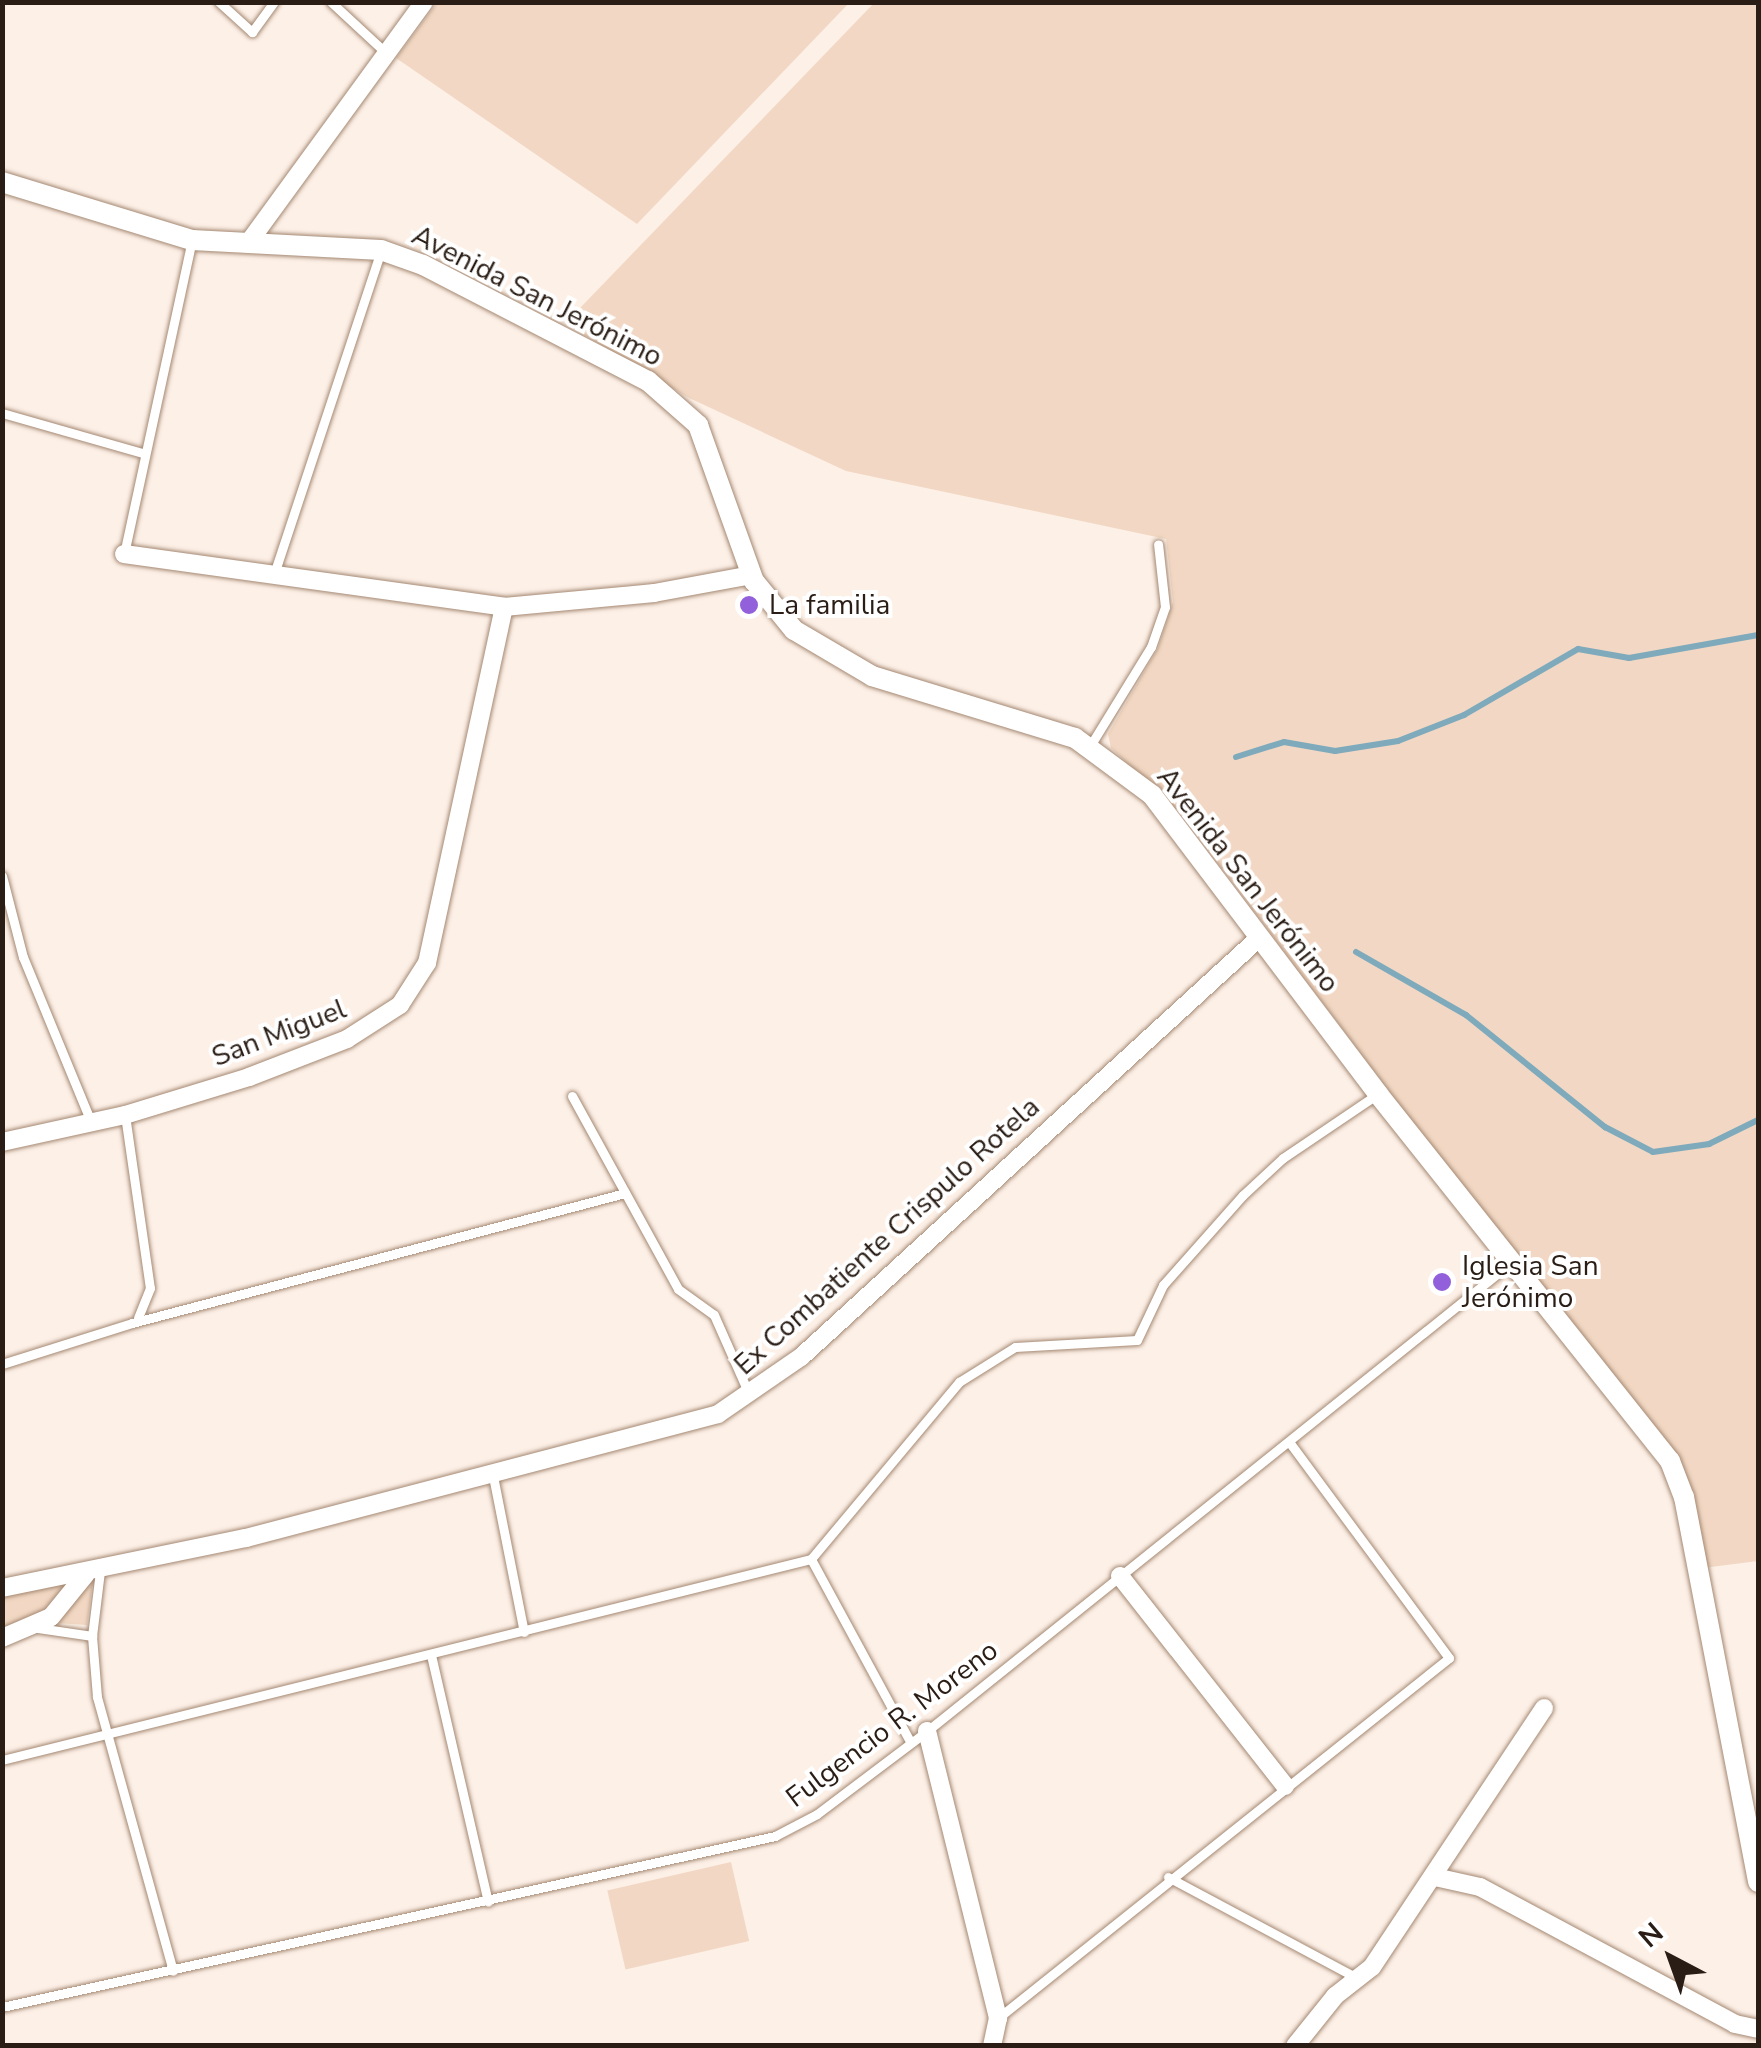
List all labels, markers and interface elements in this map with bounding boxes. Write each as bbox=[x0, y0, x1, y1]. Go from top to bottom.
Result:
street label: Avenida San Jerónimo bbox=[406, 218, 668, 374]
place label: La familia bbox=[769, 588, 890, 622]
marker: La familia bbox=[738, 594, 760, 616]
street label: Avenida San Jerónimo bbox=[1150, 761, 1346, 999]
street label: San Miguel bbox=[207, 992, 351, 1074]
street label: Ex Combatiente Crispulo Rotela bbox=[728, 1090, 1046, 1382]
place label: Iglesia San Jerónimo bbox=[1462, 1249, 1599, 1315]
marker: Iglesia San Jerónimo bbox=[1431, 1271, 1453, 1293]
street label: Fulgencio R. Moreno bbox=[779, 1633, 1005, 1815]
north arrow bbox=[1621, 1908, 1721, 2008]
text: N bbox=[1631, 1914, 1672, 1957]

